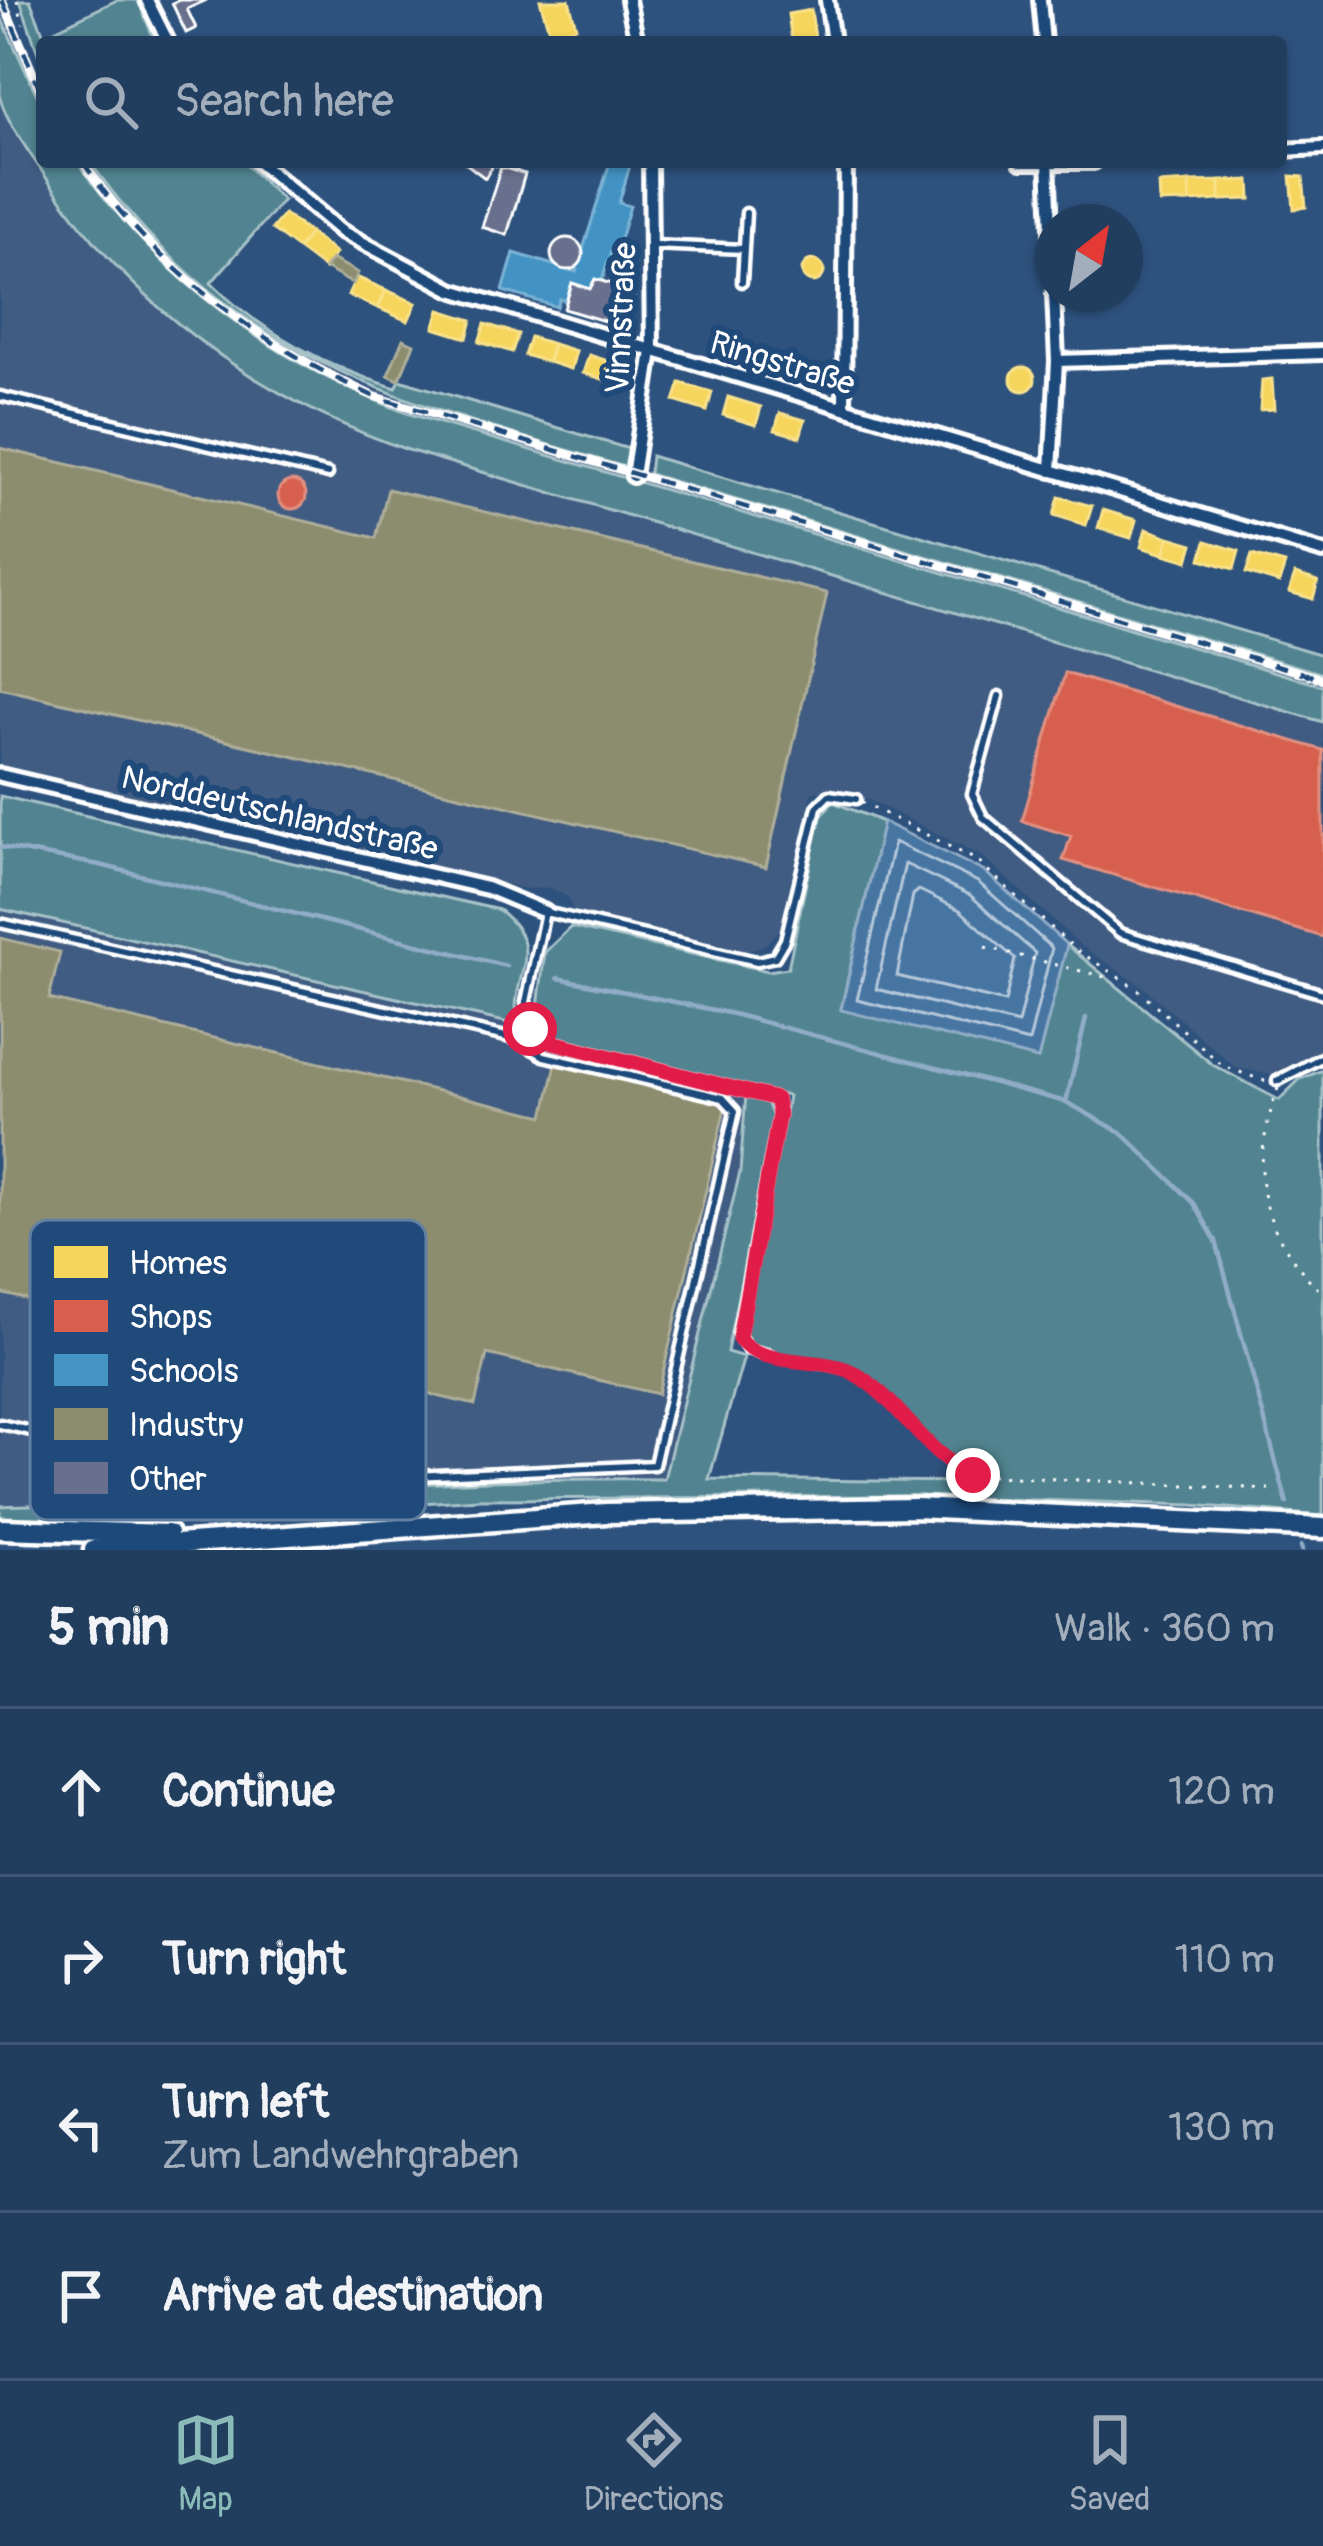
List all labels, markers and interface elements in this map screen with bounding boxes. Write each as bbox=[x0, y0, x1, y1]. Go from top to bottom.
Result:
search box bbox=[36, 36, 1287, 168]
icon: search bbox=[78, 69, 144, 135]
text: Search here bbox=[174, 74, 394, 130]
north arrow bbox=[1035, 204, 1143, 312]
street label: Vinnstraße bbox=[597, 241, 646, 395]
street label: Ringstraße bbox=[705, 322, 860, 405]
street label: Norddeutschlandstraße bbox=[117, 757, 442, 870]
route start bbox=[503, 1002, 557, 1056]
legend bbox=[30, 1220, 426, 1520]
text: Homes bbox=[129, 1243, 227, 1284]
text: Shops bbox=[129, 1297, 212, 1338]
text: Schools bbox=[129, 1351, 239, 1392]
text: Industry bbox=[129, 1405, 244, 1446]
route end bbox=[946, 1448, 1000, 1502]
text: Other bbox=[129, 1459, 207, 1500]
text: 5 min bbox=[48, 1596, 169, 1660]
text: Walk · 360 m bbox=[1054, 1604, 1275, 1653]
icon: ahead bbox=[48, 1759, 114, 1825]
text: Continue bbox=[162, 1764, 335, 1820]
text: 120 m bbox=[1168, 1767, 1275, 1816]
icon: right bbox=[48, 1927, 114, 1993]
text: Turn right bbox=[162, 1932, 346, 1988]
text: 110 m bbox=[1175, 1935, 1275, 1984]
text: Turn left bbox=[162, 2075, 329, 2131]
icon: left bbox=[48, 2095, 114, 2161]
text: 130 m bbox=[1168, 2103, 1275, 2152]
text: Zum Landwehrgraben bbox=[162, 2131, 519, 2180]
icon: arrive bbox=[48, 2263, 114, 2329]
text: Arrive at destination bbox=[162, 2268, 543, 2324]
tab: Map bbox=[173, 2407, 239, 2520]
tab: Directions bbox=[584, 2407, 724, 2520]
tab: Saved bbox=[1069, 2407, 1150, 2520]

